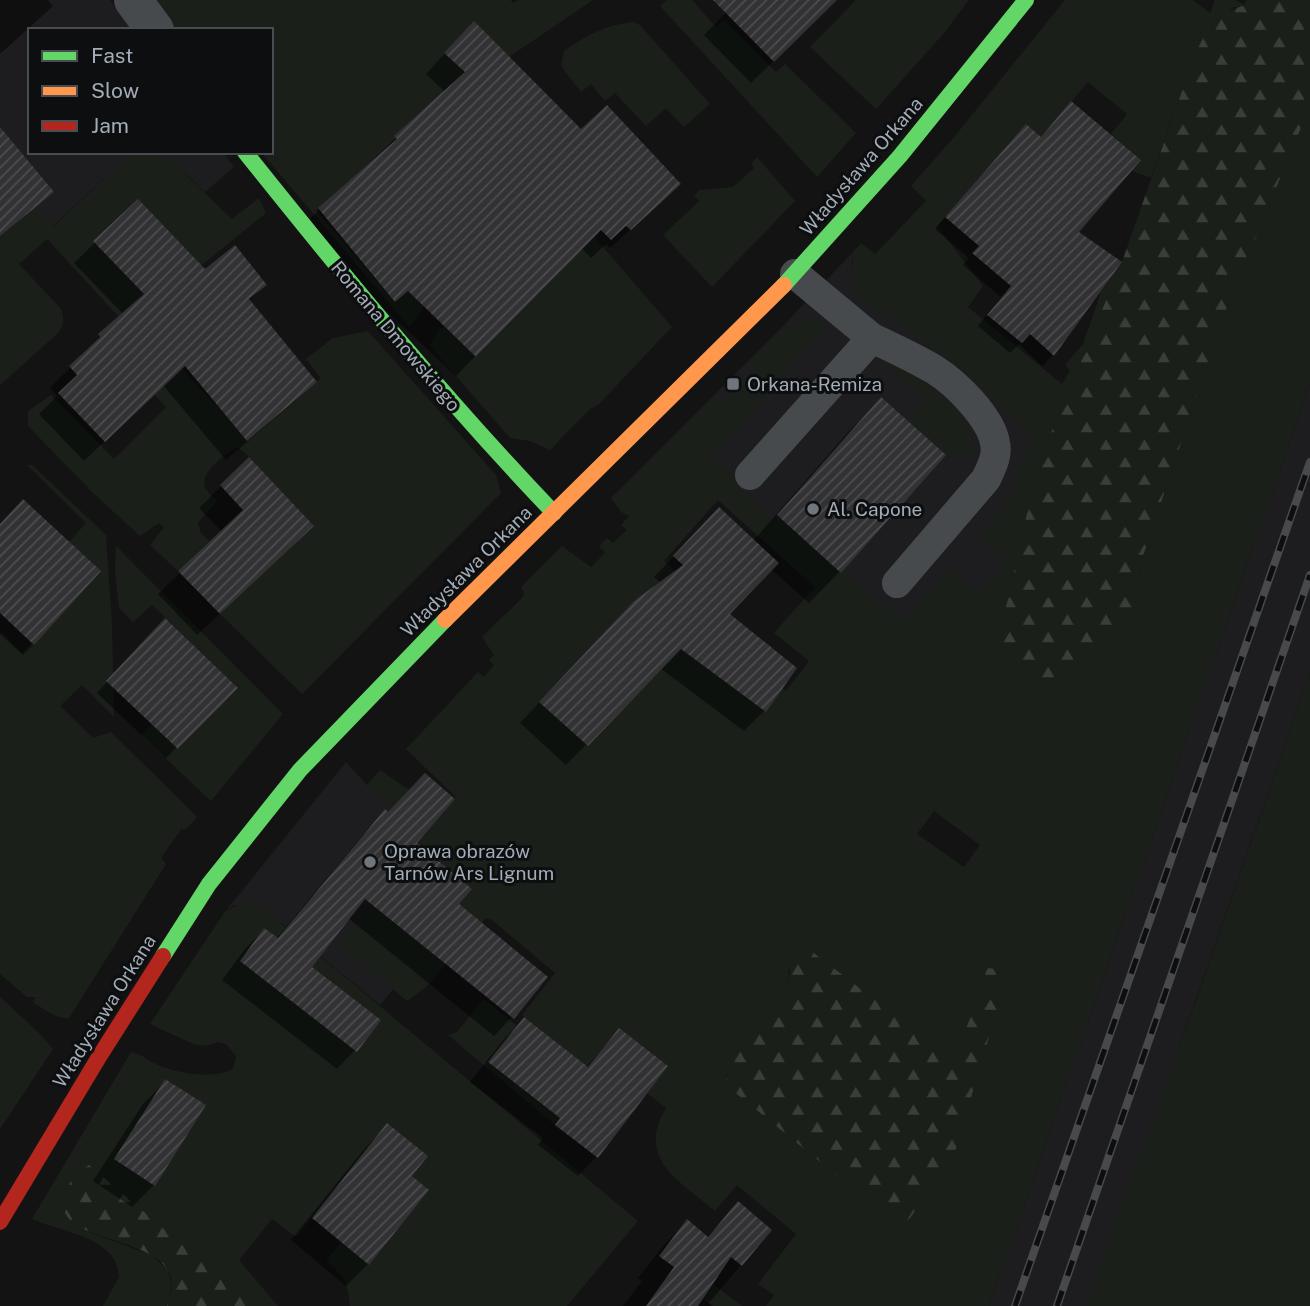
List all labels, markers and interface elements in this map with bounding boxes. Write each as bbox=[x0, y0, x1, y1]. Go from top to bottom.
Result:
legend bbox=[28, 28, 273, 154]
text: Fast bbox=[91, 43, 133, 68]
text: Slow bbox=[91, 78, 139, 103]
street label: Władysława Orkana bbox=[795, 92, 927, 240]
text: Jam bbox=[91, 113, 129, 138]
street label: Romana Dmowskiego bbox=[327, 257, 465, 415]
place label: Orkana-Remiza bbox=[747, 373, 882, 395]
marker: Orkana-Remiza bbox=[725, 376, 741, 392]
place label: Al. Capone bbox=[827, 498, 922, 520]
street label: Władysława Orkana bbox=[396, 501, 536, 641]
marker: Al. Capone bbox=[805, 501, 821, 517]
place label: Oprawa obrazów Tarnów Ars Lignum bbox=[384, 840, 554, 884]
marker: Oprawa obrazów Tarnów Ars Lignum bbox=[362, 854, 378, 870]
street label: Władysława Orkana bbox=[48, 931, 160, 1091]

